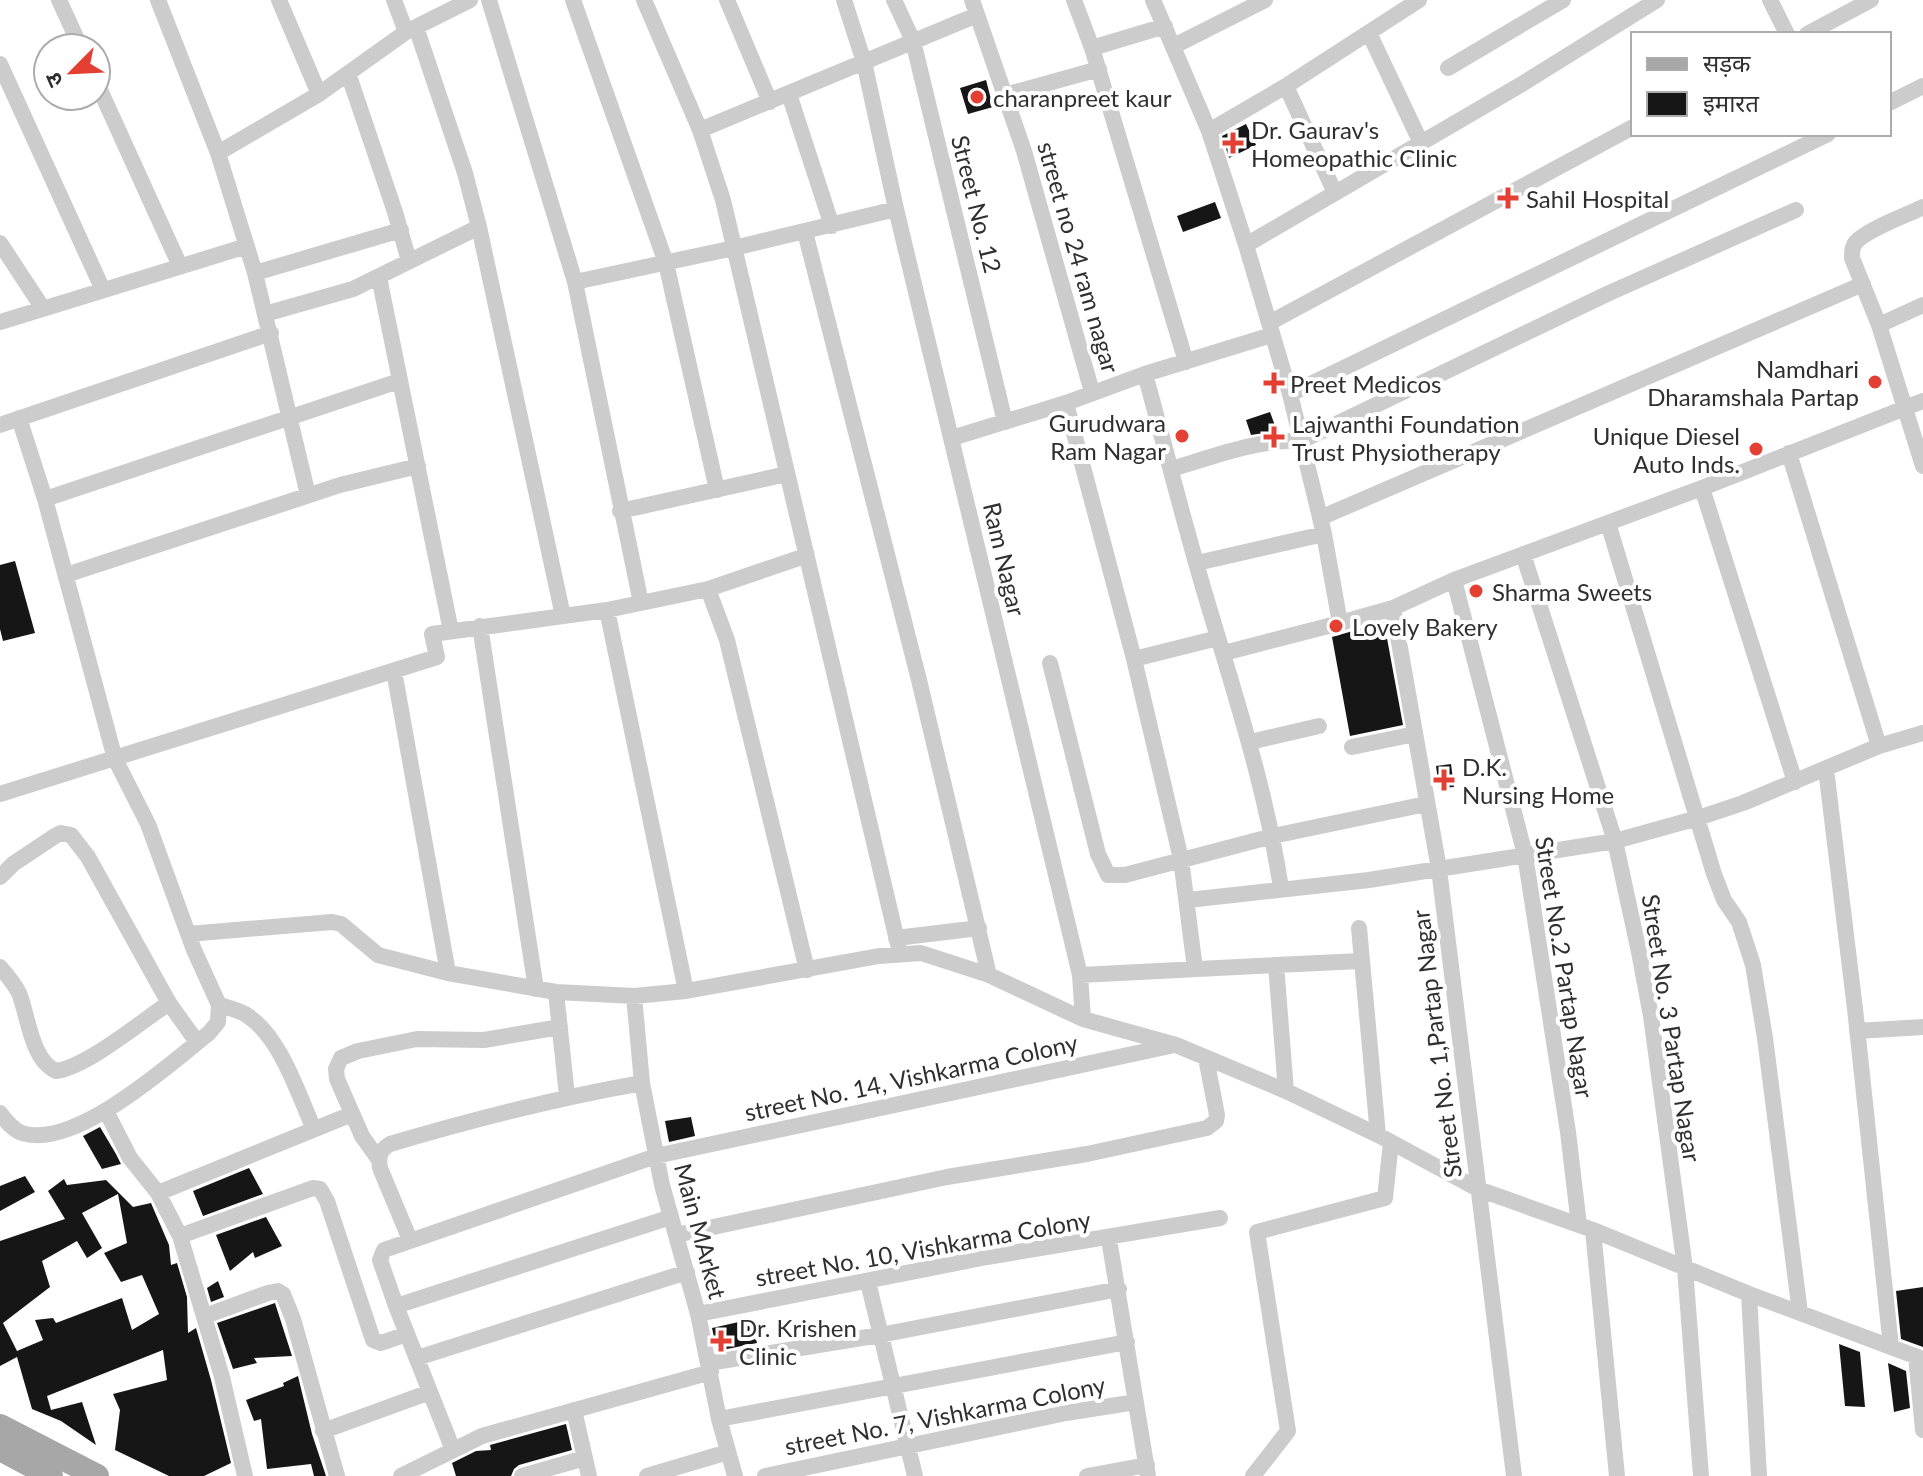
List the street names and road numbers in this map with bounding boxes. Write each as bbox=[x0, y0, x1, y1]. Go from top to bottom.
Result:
street label: Street No. 12 bbox=[946, 132, 1008, 276]
street label: street no 24 ram nagar bbox=[1032, 138, 1126, 376]
street label: Ram Nagar bbox=[978, 499, 1032, 619]
street label: Street No.2 Partap Nagar bbox=[1530, 834, 1600, 1100]
street label: Street No. 3 Partap Nagar bbox=[1637, 892, 1708, 1164]
street label: Street No. 1,Partap Nagar bbox=[1405, 908, 1467, 1180]
street label: street No. 14, Vishkarma Colony bbox=[742, 1027, 1081, 1127]
street label: Main MArket bbox=[669, 1160, 733, 1302]
street label: street No. 10, Vishkarma Colony bbox=[753, 1204, 1093, 1292]
street label: street No. 7, Vishkarma Colony bbox=[782, 1370, 1108, 1460]

